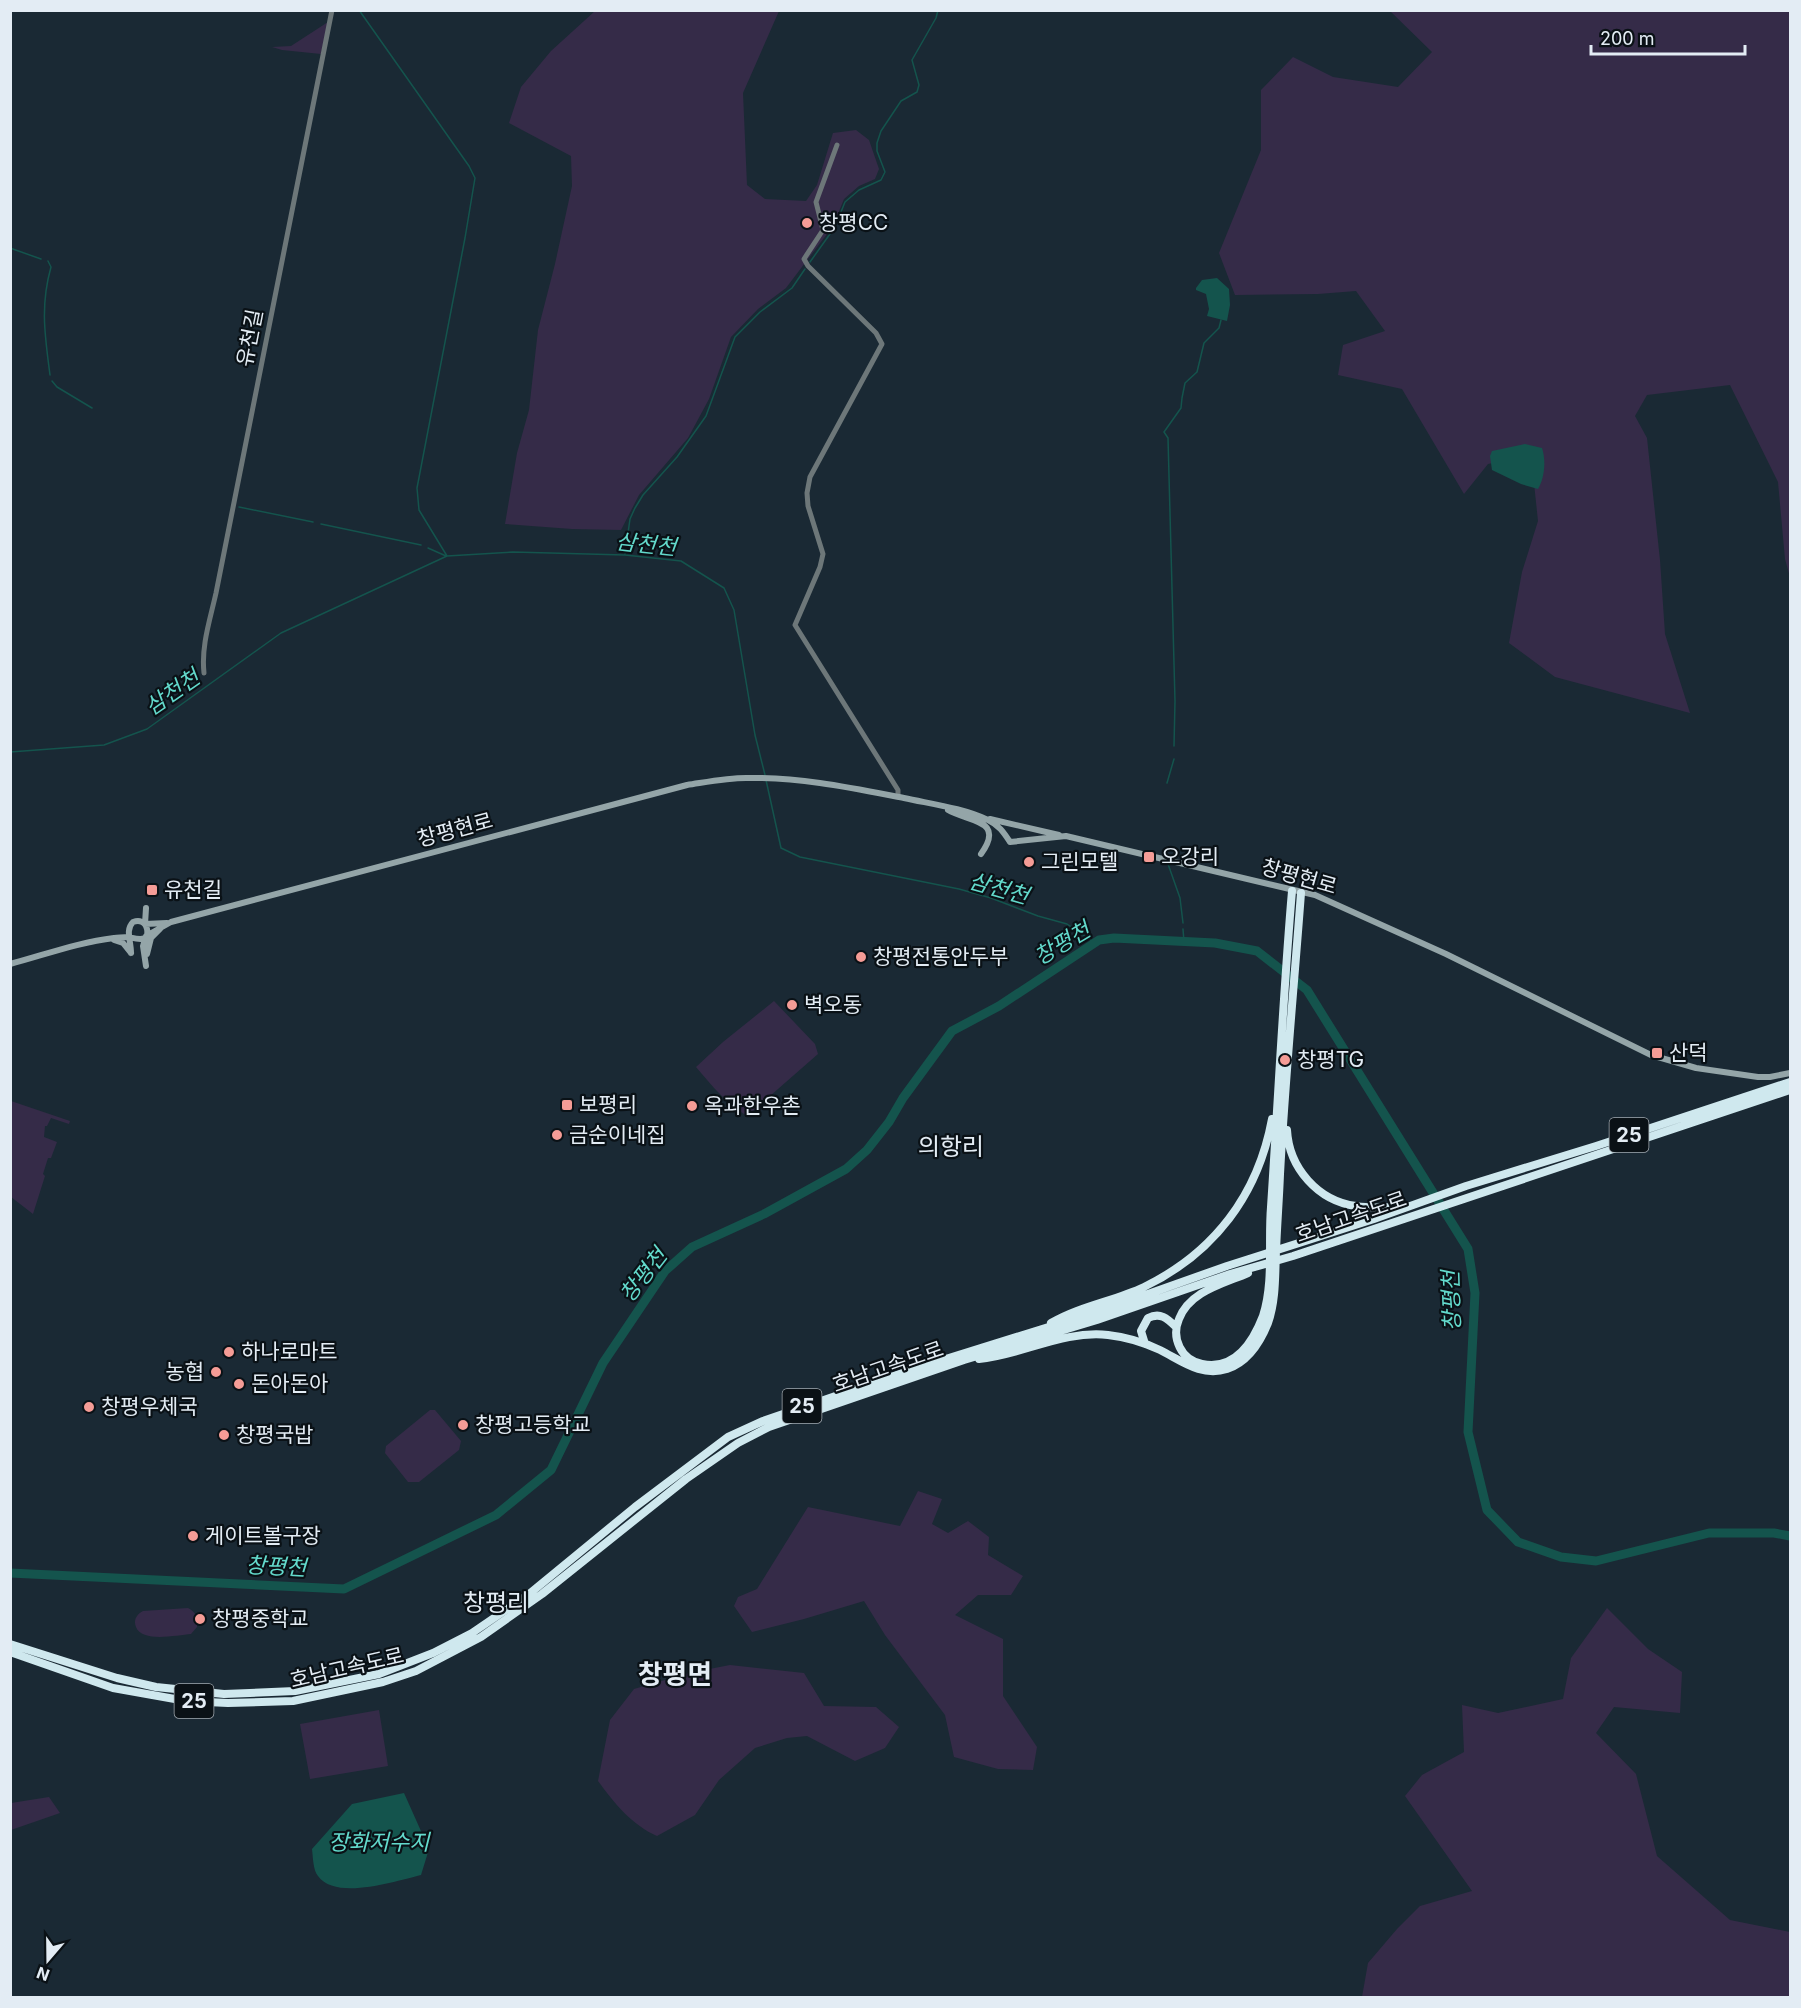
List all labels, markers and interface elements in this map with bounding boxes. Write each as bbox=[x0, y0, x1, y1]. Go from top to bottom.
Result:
scale bar bbox=[1591, 18, 1746, 56]
text: 200 m bbox=[1600, 28, 1655, 49]
place label: 창평CC bbox=[819, 210, 888, 235]
marker: 창평CC bbox=[800, 216, 814, 230]
street label: 유천길 bbox=[232, 307, 267, 369]
water label: 삼천천 bbox=[614, 528, 680, 560]
water label: 삼천천 bbox=[140, 662, 207, 720]
street label: 창평현로 bbox=[414, 807, 495, 852]
place label: 오강리 bbox=[1161, 844, 1219, 869]
place label: 그린모텔 bbox=[1041, 849, 1118, 874]
marker: 오강리 bbox=[1142, 850, 1156, 864]
street label: 창평현로 bbox=[1259, 854, 1340, 899]
marker: 그린모텔 bbox=[1022, 855, 1036, 869]
water label: 삼천천 bbox=[966, 867, 1034, 910]
place label: 유천길 bbox=[164, 877, 222, 902]
marker: 유천길 bbox=[145, 883, 159, 897]
water label: 창평천 bbox=[1029, 915, 1097, 970]
place label: 창평전통안두부 bbox=[873, 944, 1008, 969]
marker: 창평전통안두부 bbox=[854, 950, 868, 964]
place label: 벽오동 bbox=[804, 992, 862, 1017]
marker: 벽오동 bbox=[785, 998, 799, 1012]
place label: 산덕 bbox=[1669, 1040, 1708, 1065]
marker: 산덕 bbox=[1650, 1046, 1664, 1060]
place label: 창평TG bbox=[1297, 1047, 1364, 1072]
marker: 창평TG bbox=[1278, 1053, 1292, 1067]
place label: 보평리 bbox=[579, 1092, 637, 1117]
place label: 옥과한우촌 bbox=[704, 1093, 801, 1118]
marker: 보평리 bbox=[560, 1098, 574, 1112]
marker: 옥과한우촌 bbox=[685, 1099, 699, 1113]
road number: 25 bbox=[1610, 1118, 1648, 1152]
place label: 금순이네집 bbox=[569, 1122, 666, 1147]
marker: 금순이네집 bbox=[550, 1128, 564, 1142]
district label: 의항리 bbox=[918, 1132, 984, 1161]
street label: 호남고속도로 bbox=[1292, 1186, 1410, 1247]
water label: 창평천 bbox=[614, 1241, 674, 1307]
water label: 창평천 bbox=[1437, 1267, 1465, 1332]
street label: 호남고속도로 bbox=[829, 1336, 947, 1397]
place label: 하나로마트 bbox=[241, 1339, 338, 1364]
marker: 하나로마트 bbox=[222, 1345, 236, 1359]
place label: 농협 bbox=[165, 1359, 204, 1384]
marker: 농협 bbox=[209, 1365, 223, 1379]
place label: 돈아돈아 bbox=[251, 1371, 328, 1396]
marker: 돈아돈아 bbox=[232, 1377, 246, 1391]
road number: 25 bbox=[782, 1389, 822, 1423]
place label: 창평우체국 bbox=[101, 1394, 198, 1419]
marker: 창평우체국 bbox=[82, 1400, 96, 1414]
place label: 창평고등학교 bbox=[475, 1412, 591, 1437]
marker: 창평고등학교 bbox=[456, 1418, 470, 1432]
place label: 창평국밥 bbox=[236, 1422, 313, 1447]
marker: 창평국밥 bbox=[217, 1428, 231, 1442]
place label: 게이트볼구장 bbox=[205, 1523, 321, 1548]
marker: 게이트볼구장 bbox=[186, 1529, 200, 1543]
water label: 창평천 bbox=[245, 1551, 310, 1581]
district label: 창평리 bbox=[463, 1588, 529, 1617]
place label: 창평중학교 bbox=[212, 1606, 309, 1631]
marker: 창평중학교 bbox=[193, 1612, 207, 1626]
street label: 호남고속도로 bbox=[288, 1642, 406, 1693]
district label: 창평면 bbox=[638, 1658, 712, 1691]
road number: 25 bbox=[174, 1684, 214, 1718]
water label: 장화저수지 bbox=[328, 1829, 431, 1855]
north arrow bbox=[18, 1930, 78, 1990]
text: N bbox=[34, 1963, 52, 1986]

